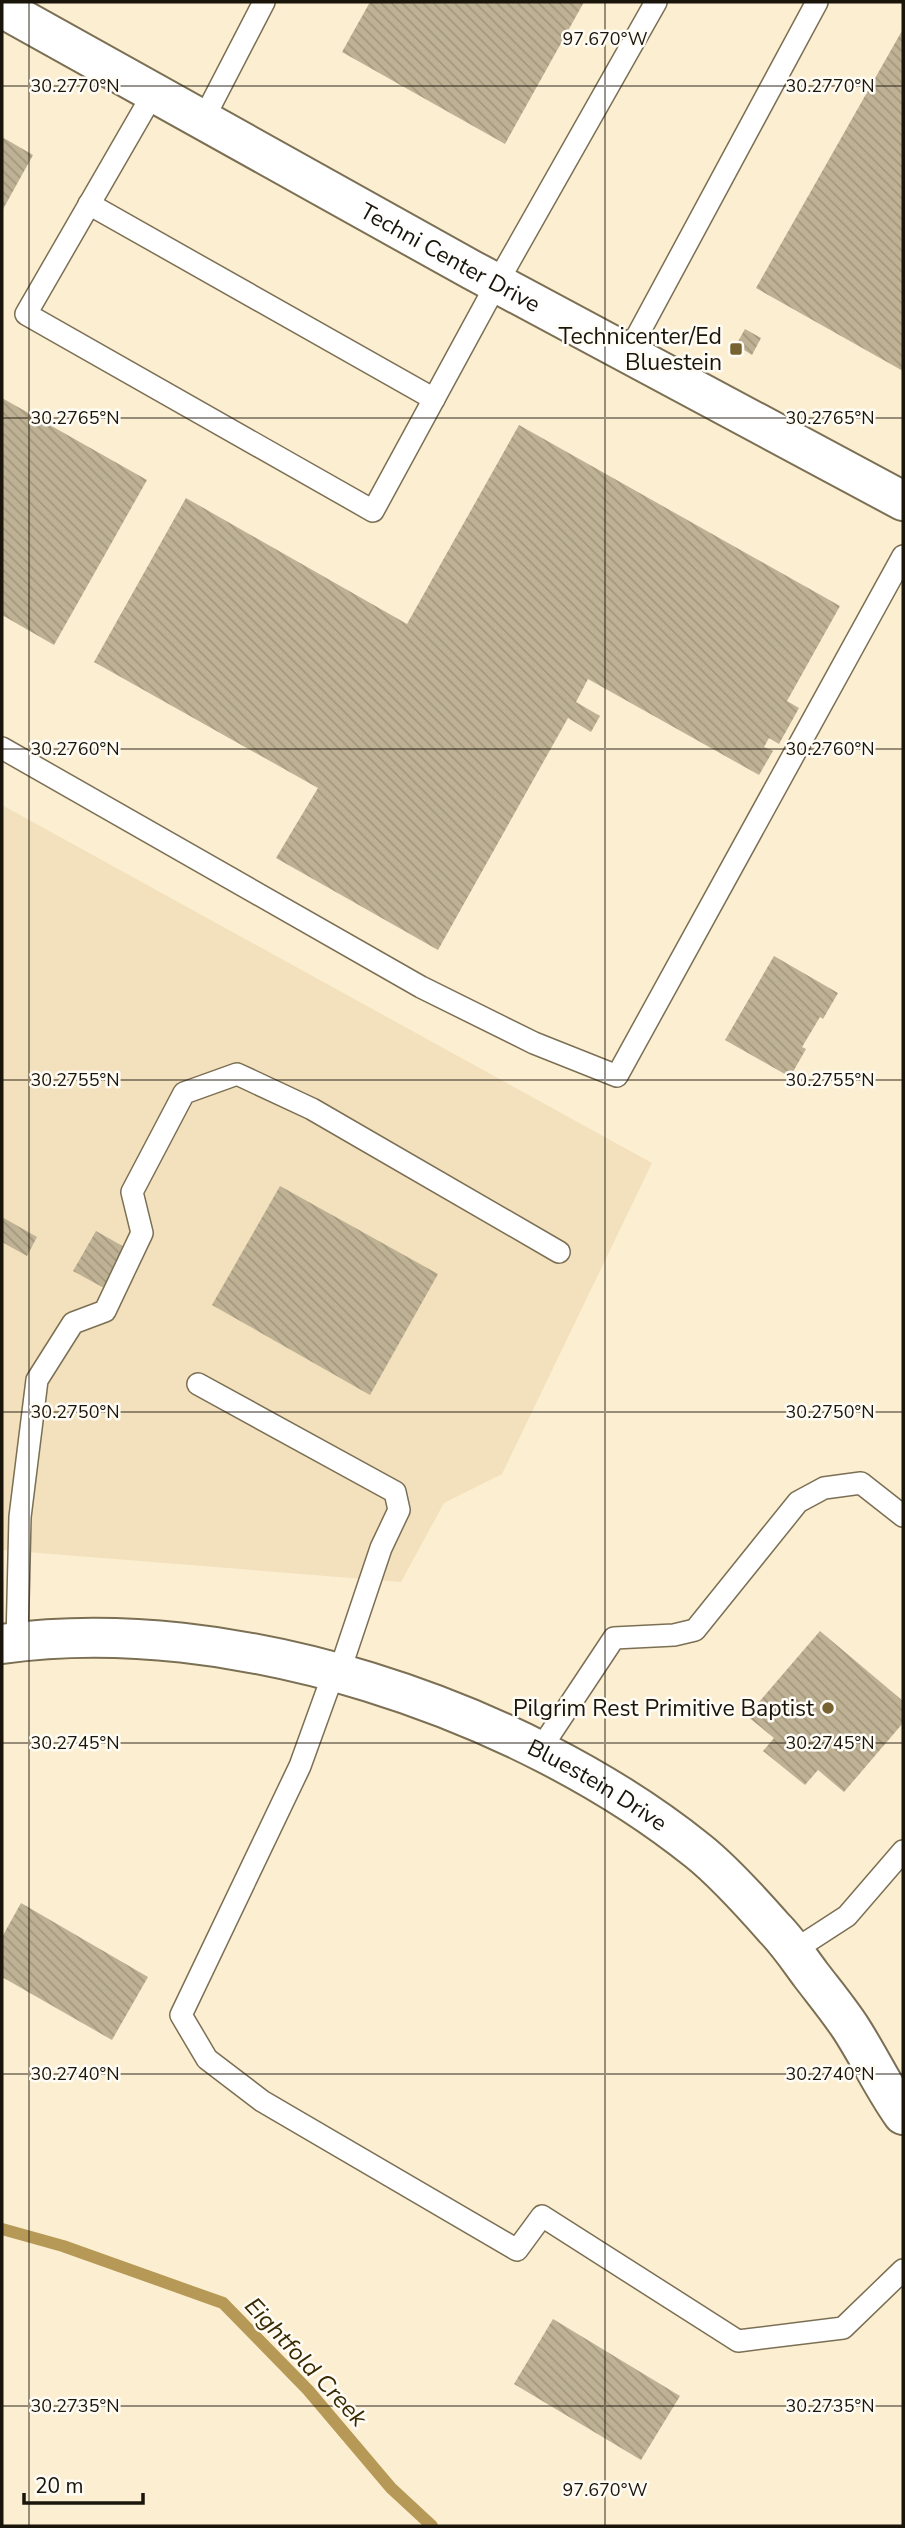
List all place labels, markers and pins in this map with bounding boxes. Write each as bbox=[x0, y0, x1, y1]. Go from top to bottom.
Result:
place label: Technicenter/Ed Bluestein bbox=[558, 321, 722, 378]
marker: Technicenter/Ed Bluestein bbox=[728, 341, 744, 357]
place label: Pilgrim Rest Primitive Baptist bbox=[513, 1693, 815, 1724]
marker: Pilgrim Rest Primitive Baptist bbox=[820, 1700, 836, 1716]

